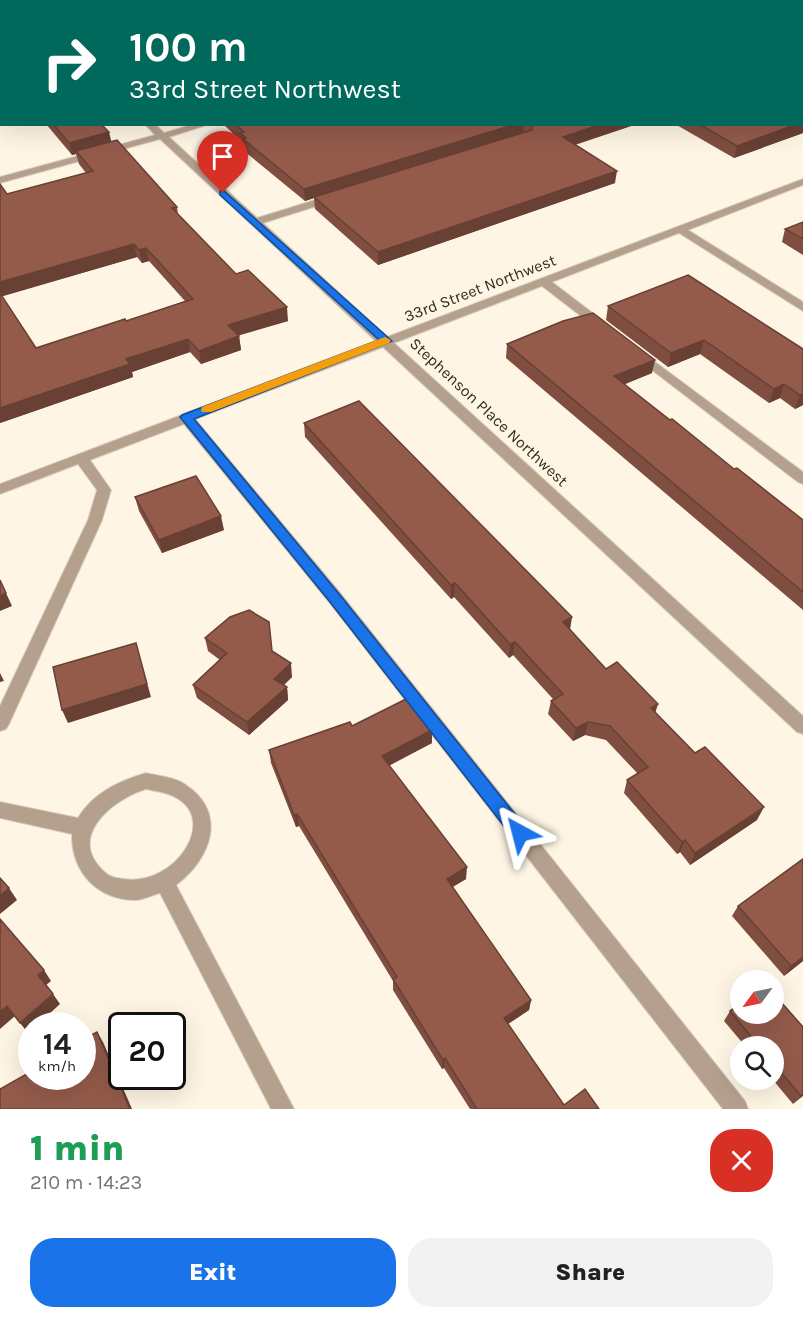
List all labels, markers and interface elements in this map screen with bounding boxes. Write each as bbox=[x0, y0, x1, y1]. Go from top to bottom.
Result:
text: 100 m bbox=[129, 22, 248, 72]
icon: right bbox=[30, 24, 108, 102]
text: 33rd Street Northwest bbox=[129, 73, 401, 105]
pin bbox=[197, 131, 248, 193]
icon: arrive bbox=[206, 140, 239, 173]
street label: 33rd Street Northwest bbox=[401, 250, 559, 326]
street label: Stephenson Place Northwest bbox=[406, 334, 572, 490]
position arrow bbox=[488, 801, 552, 865]
north arrow bbox=[730, 970, 784, 1024]
map controls bbox=[730, 970, 784, 1090]
speed limit sign: 20 bbox=[108, 1012, 186, 1090]
text: 14 bbox=[43, 1026, 71, 1062]
button: search bbox=[730, 1036, 784, 1090]
text: km/h bbox=[38, 1057, 76, 1075]
text: 1 min bbox=[30, 1127, 124, 1169]
button: close bbox=[710, 1129, 773, 1192]
text: 210 m · 14:23 bbox=[30, 1171, 142, 1194]
button: Exit bbox=[30, 1238, 396, 1307]
button: Share bbox=[408, 1238, 773, 1307]

